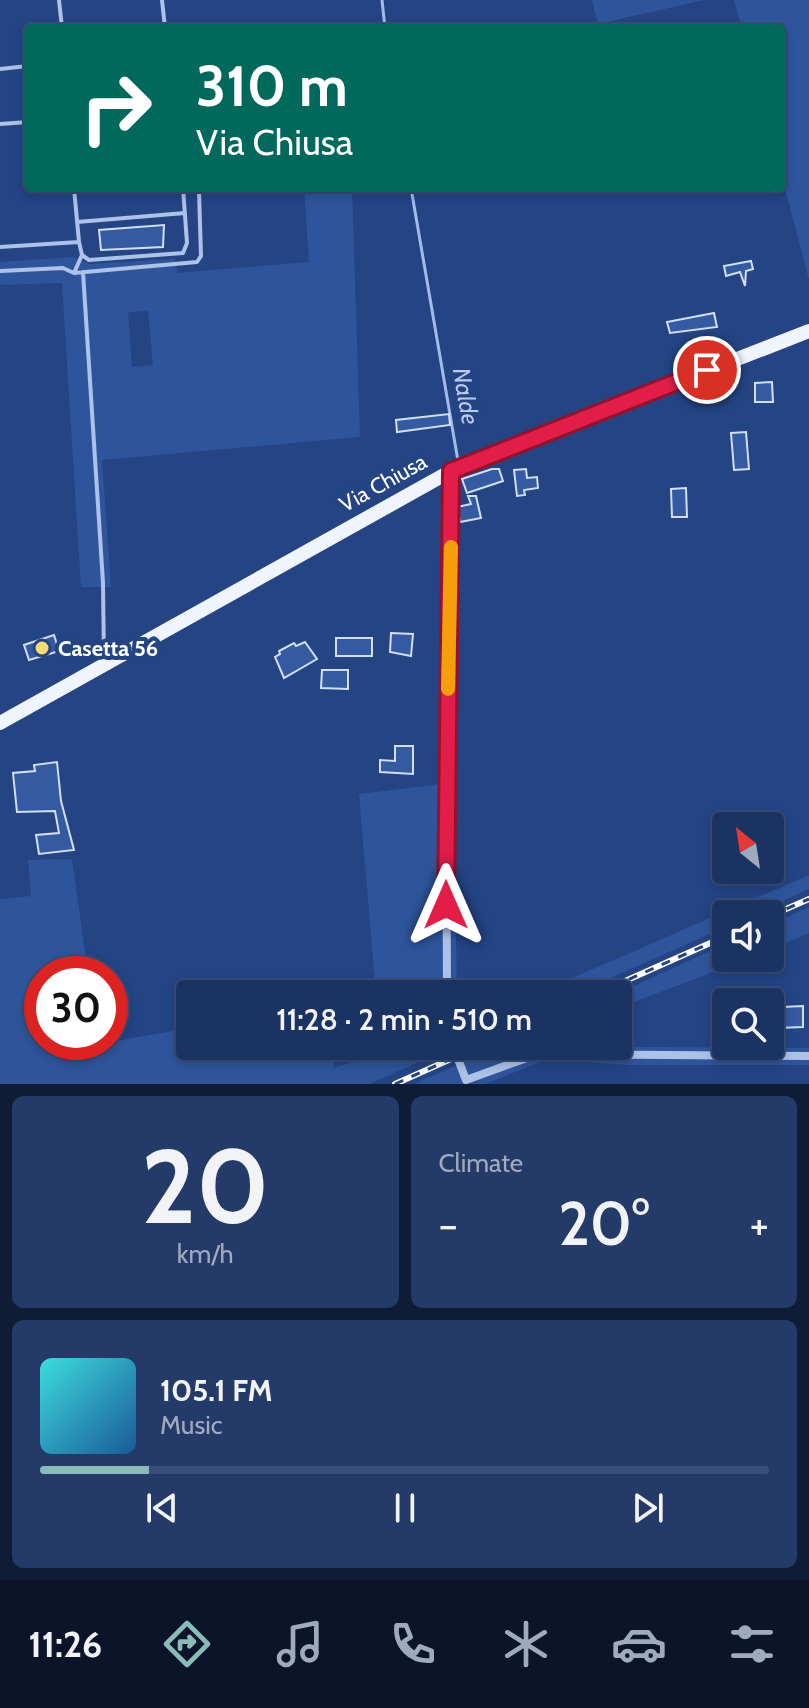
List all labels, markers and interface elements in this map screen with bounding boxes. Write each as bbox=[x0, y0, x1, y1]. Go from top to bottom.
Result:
text: 310 m bbox=[196, 52, 348, 120]
icon: right bbox=[64, 56, 168, 160]
text: Via Chiusa bbox=[196, 120, 353, 164]
pin bbox=[673, 336, 741, 404]
icon: arrive bbox=[685, 348, 729, 392]
water label: Nalde bbox=[447, 365, 485, 427]
street label: Via Chiusa bbox=[335, 448, 432, 518]
place label: Casetta 56 bbox=[58, 635, 158, 662]
marker: Casetta 56 bbox=[33, 639, 51, 657]
north arrow bbox=[712, 812, 784, 884]
map controls bbox=[712, 812, 784, 1060]
position arrow bbox=[404, 863, 488, 947]
button: sound bbox=[712, 900, 784, 972]
speed limit sign: 30 bbox=[24, 956, 128, 1060]
button: search bbox=[712, 988, 784, 1060]
text: 11:28 · 2 min · 510 m bbox=[276, 1001, 532, 1038]
text: 20 bbox=[141, 1123, 269, 1249]
text: Climate bbox=[439, 1147, 523, 1179]
text: 20° bbox=[558, 1187, 649, 1260]
text: − bbox=[439, 1198, 458, 1251]
text: + bbox=[750, 1198, 769, 1251]
text: km/h bbox=[177, 1238, 234, 1270]
text: 105.1 FM bbox=[160, 1372, 273, 1409]
text: Music bbox=[160, 1409, 223, 1441]
icon: previous bbox=[140, 1486, 184, 1530]
icon: pause bbox=[383, 1486, 427, 1530]
icon: next bbox=[626, 1486, 670, 1530]
icon: directions bbox=[159, 1616, 215, 1672]
icon: music bbox=[272, 1616, 328, 1672]
icon: phone bbox=[385, 1616, 441, 1672]
icon: climate bbox=[498, 1616, 554, 1672]
icon: car bbox=[611, 1616, 667, 1672]
icon: filters bbox=[724, 1616, 780, 1672]
text: 11:26 bbox=[29, 1622, 102, 1666]

